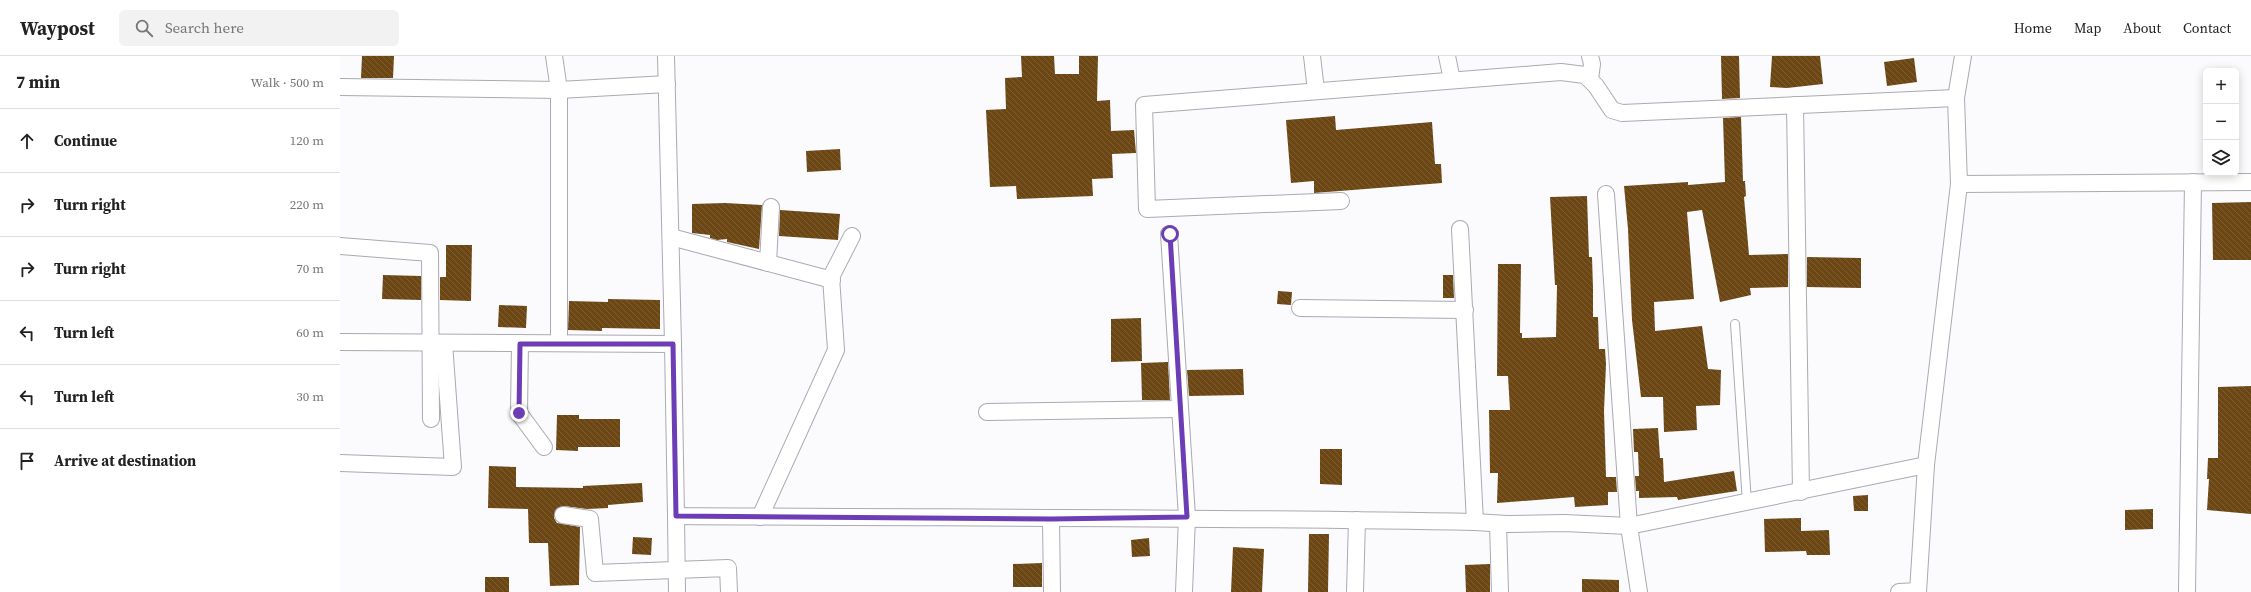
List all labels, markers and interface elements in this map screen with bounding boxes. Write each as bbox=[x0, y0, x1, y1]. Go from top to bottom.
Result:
search box bbox=[119, 10, 399, 46]
text: Waypost bbox=[20, 15, 95, 41]
icon: search bbox=[133, 17, 155, 39]
text: Search here bbox=[165, 17, 244, 38]
text: Home bbox=[2014, 18, 2052, 38]
text: Map bbox=[2074, 18, 2101, 38]
text: About bbox=[2123, 18, 2161, 38]
text: Contact bbox=[2183, 18, 2231, 38]
map controls bbox=[2203, 68, 2239, 176]
button: + bbox=[2203, 68, 2239, 104]
text: 7 min bbox=[16, 70, 60, 94]
text: Walk · 500 m bbox=[251, 74, 324, 91]
button: − bbox=[2203, 104, 2239, 140]
icon: ahead bbox=[16, 130, 38, 152]
text: Continue bbox=[54, 130, 117, 151]
text: 120 m bbox=[290, 132, 324, 149]
button: layers bbox=[2203, 140, 2239, 176]
icon: right bbox=[16, 194, 38, 216]
text: Turn right bbox=[54, 194, 126, 215]
text: 220 m bbox=[290, 196, 324, 213]
route start bbox=[1161, 225, 1179, 243]
icon: right bbox=[16, 258, 38, 280]
text: Turn right bbox=[54, 258, 126, 279]
text: 70 m bbox=[296, 260, 324, 277]
icon: left bbox=[16, 322, 38, 344]
text: Turn left bbox=[54, 322, 114, 343]
text: 60 m bbox=[296, 324, 324, 341]
icon: left bbox=[16, 386, 38, 408]
text: Turn left bbox=[54, 386, 114, 407]
text: 30 m bbox=[296, 388, 324, 405]
route end bbox=[510, 404, 528, 422]
icon: arrive bbox=[16, 450, 38, 472]
text: Arrive at destination bbox=[54, 450, 196, 471]

